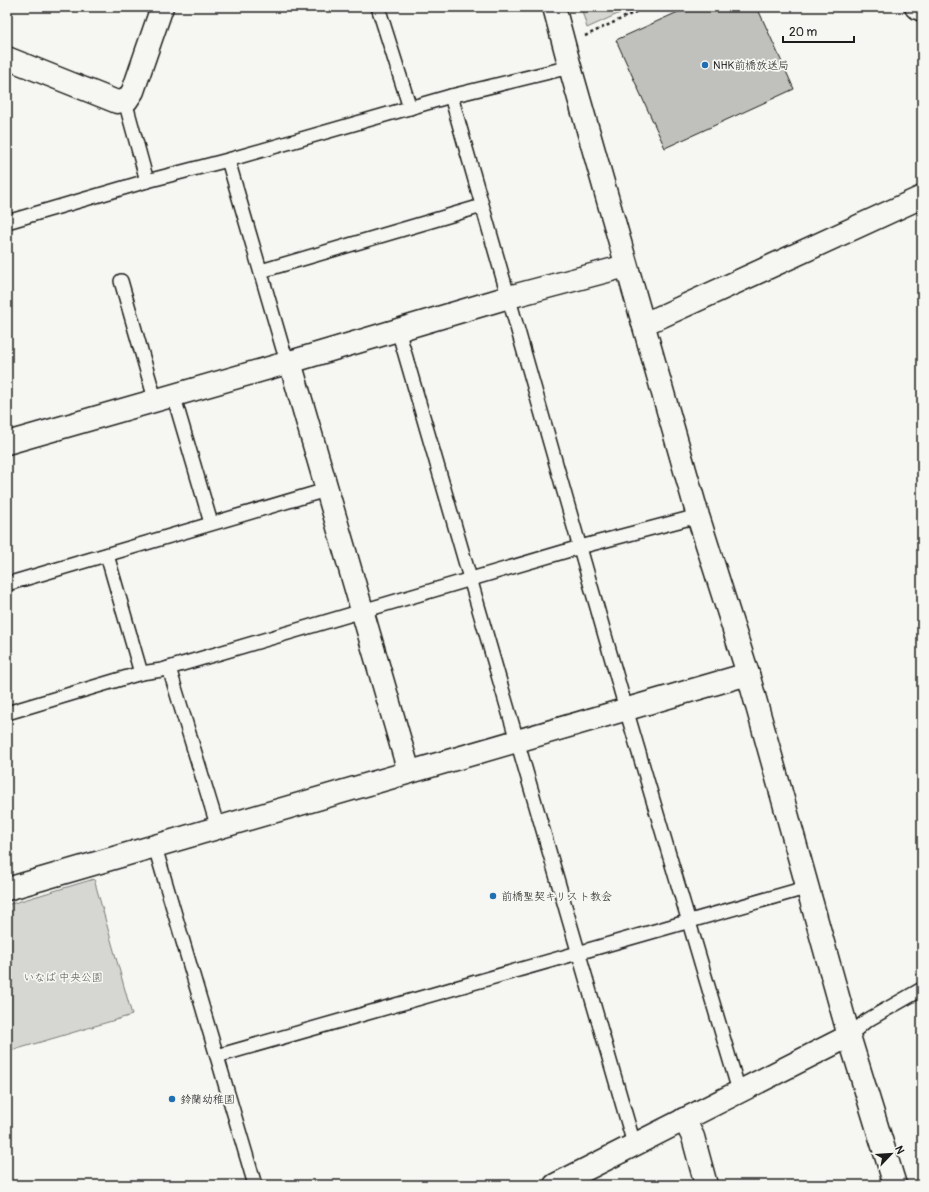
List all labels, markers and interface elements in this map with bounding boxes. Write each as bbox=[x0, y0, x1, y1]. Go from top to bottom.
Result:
scale bar bbox=[783, 18, 854, 44]
text: 20 m bbox=[789, 25, 818, 40]
place label: NHK前橋放送局 bbox=[713, 59, 789, 72]
marker: NHK前橋放送局 bbox=[700, 60, 710, 70]
place label: 前橋聖契キリスト教会 bbox=[501, 890, 612, 903]
marker: 前橋聖契キリスト教会 bbox=[488, 891, 498, 901]
park label: いなば 中央公園 bbox=[23, 971, 103, 984]
place label: 鈴蘭幼稚園 bbox=[180, 1093, 235, 1106]
marker: 鈴蘭幼稚園 bbox=[167, 1094, 177, 1104]
north arrow bbox=[871, 1134, 911, 1174]
text: N bbox=[892, 1144, 907, 1157]

